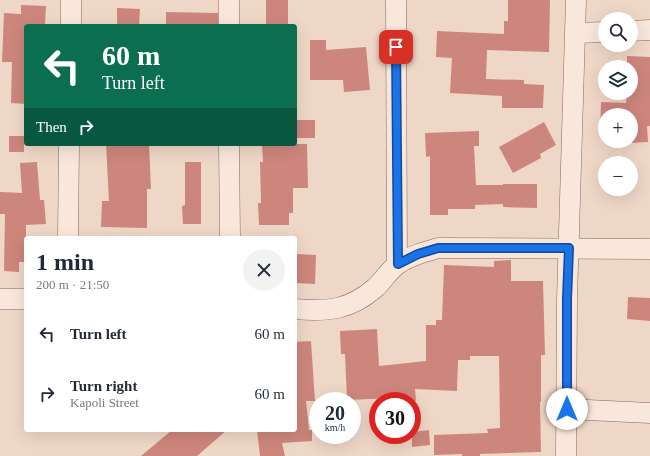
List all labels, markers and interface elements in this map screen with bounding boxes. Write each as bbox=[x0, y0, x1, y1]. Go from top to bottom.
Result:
map controls bbox=[598, 12, 638, 196]
button: search bbox=[598, 12, 638, 52]
pin bbox=[379, 30, 413, 64]
icon: arrive bbox=[385, 36, 407, 58]
icon: left bbox=[36, 40, 88, 92]
text: 60 m bbox=[102, 40, 160, 71]
button: layers bbox=[598, 60, 638, 100]
text: Turn left bbox=[102, 73, 165, 93]
button: + bbox=[598, 108, 638, 148]
icon: right bbox=[75, 116, 97, 138]
text: Then bbox=[36, 119, 67, 135]
button: − bbox=[598, 156, 638, 196]
text: 1 min bbox=[36, 249, 94, 275]
button: close bbox=[243, 249, 285, 291]
text: 200 m · 21:50 bbox=[36, 277, 109, 292]
icon: left bbox=[36, 323, 58, 345]
text: Turn left bbox=[70, 326, 127, 342]
text: 60 m bbox=[255, 326, 285, 342]
text: Turn right bbox=[70, 378, 137, 394]
icon: right bbox=[36, 383, 58, 405]
text: 60 m bbox=[255, 386, 285, 402]
position arrow bbox=[546, 388, 588, 430]
speed limit sign: 30 bbox=[369, 392, 421, 444]
text: Kapoli Street bbox=[70, 395, 139, 410]
text: 20 bbox=[325, 402, 345, 424]
text: km/h bbox=[325, 422, 345, 433]

